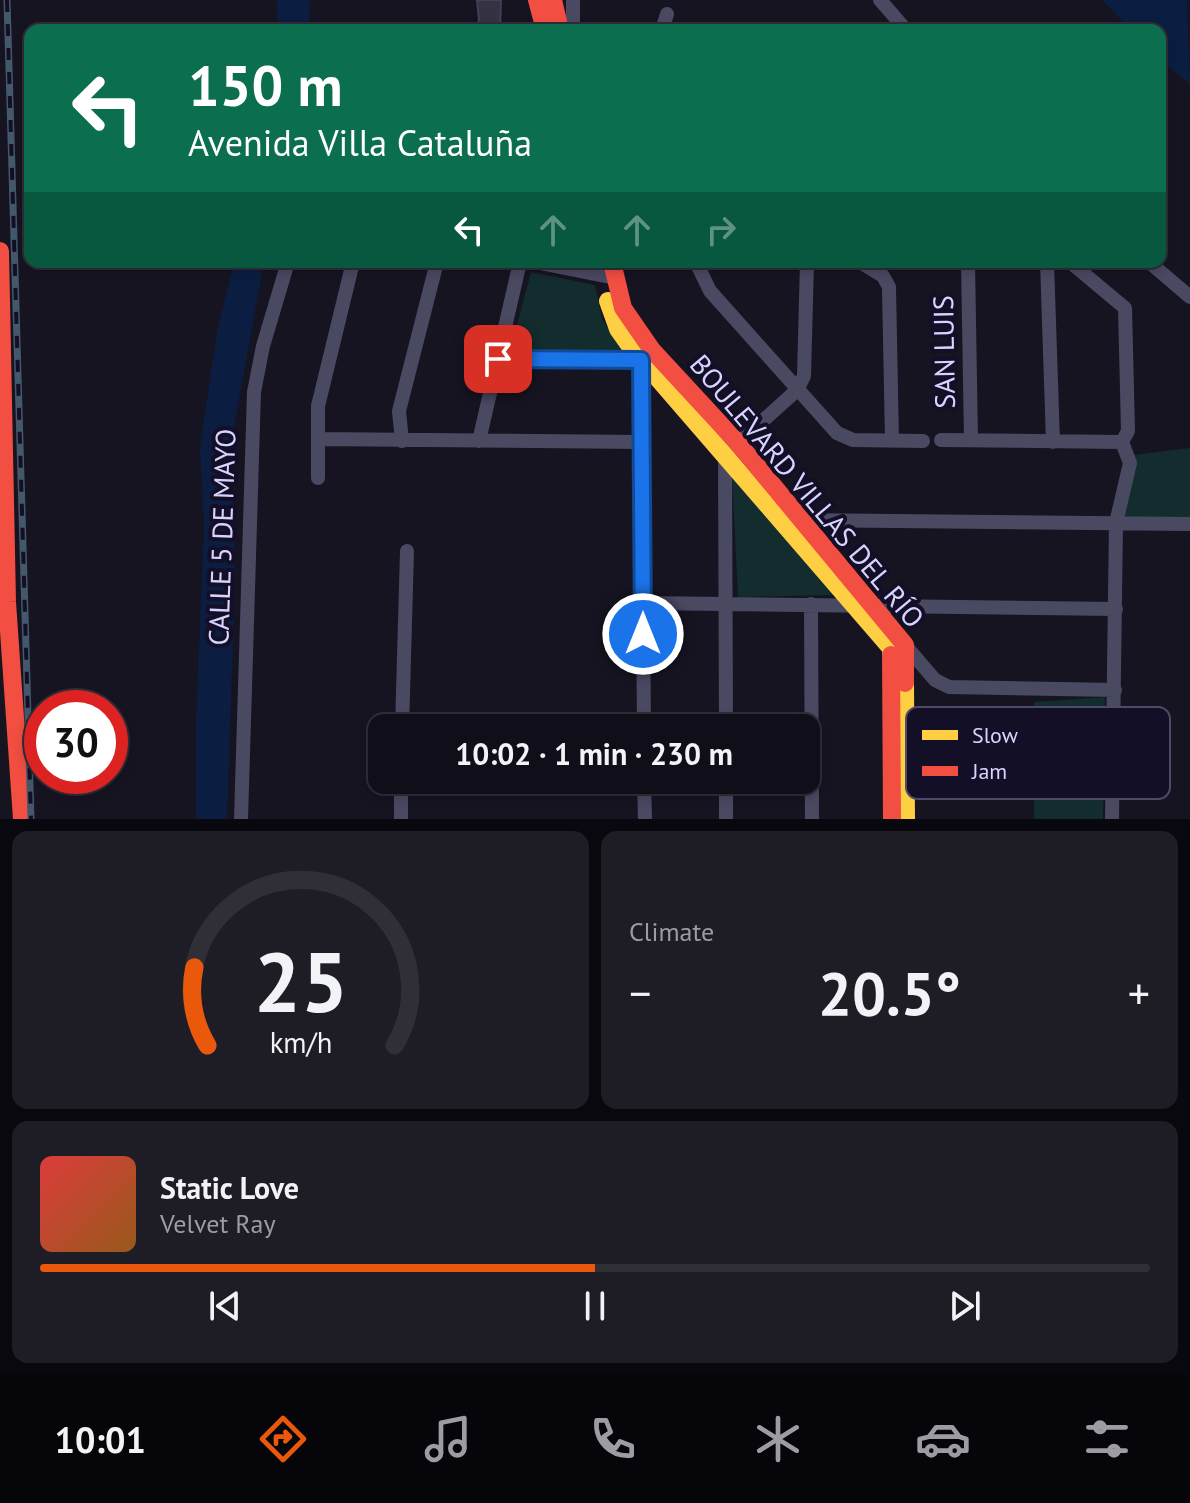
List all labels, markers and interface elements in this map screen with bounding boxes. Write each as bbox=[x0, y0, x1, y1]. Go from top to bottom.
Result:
text: 150 m bbox=[188, 49, 343, 121]
icon: left bbox=[56, 56, 160, 160]
text: Avenida Villa Cataluña bbox=[188, 119, 532, 166]
icon: left bbox=[447, 208, 491, 252]
icon: ahead bbox=[531, 208, 575, 252]
icon: ahead bbox=[615, 208, 659, 252]
icon: right bbox=[699, 208, 743, 252]
street label: SAN LUIS bbox=[924, 295, 963, 409]
pin bbox=[464, 325, 532, 393]
icon: arrive bbox=[476, 337, 520, 381]
street label: BOULEVARD VILLAS DEL RÍO bbox=[682, 346, 933, 635]
street label: CALLE 5 DE MAYO bbox=[199, 428, 244, 646]
position arrow bbox=[601, 592, 685, 676]
speed limit sign: 30 bbox=[24, 690, 128, 794]
legend bbox=[906, 707, 1170, 799]
text: Slow bbox=[972, 721, 1018, 749]
text: 10:02 · 1 min · 230 m bbox=[455, 734, 733, 773]
text: Jam bbox=[971, 757, 1007, 785]
text: Climate bbox=[629, 915, 714, 948]
text: 25 bbox=[253, 927, 348, 1035]
text: 20.5° bbox=[818, 954, 961, 1032]
text: − bbox=[629, 964, 651, 1021]
text: + bbox=[1128, 964, 1150, 1021]
text: km/h bbox=[269, 1024, 332, 1061]
text: Static Love bbox=[160, 1168, 299, 1207]
text: Velvet Ray bbox=[160, 1207, 276, 1240]
icon: previous bbox=[203, 1284, 247, 1328]
icon: pause bbox=[573, 1284, 617, 1328]
icon: next bbox=[943, 1284, 987, 1328]
icon: directions bbox=[255, 1411, 311, 1467]
icon: music bbox=[420, 1411, 476, 1467]
icon: phone bbox=[585, 1411, 641, 1467]
icon: climate bbox=[750, 1411, 806, 1467]
icon: car bbox=[915, 1411, 971, 1467]
icon: filters bbox=[1079, 1411, 1135, 1467]
text: 10:01 bbox=[54, 1416, 146, 1463]

